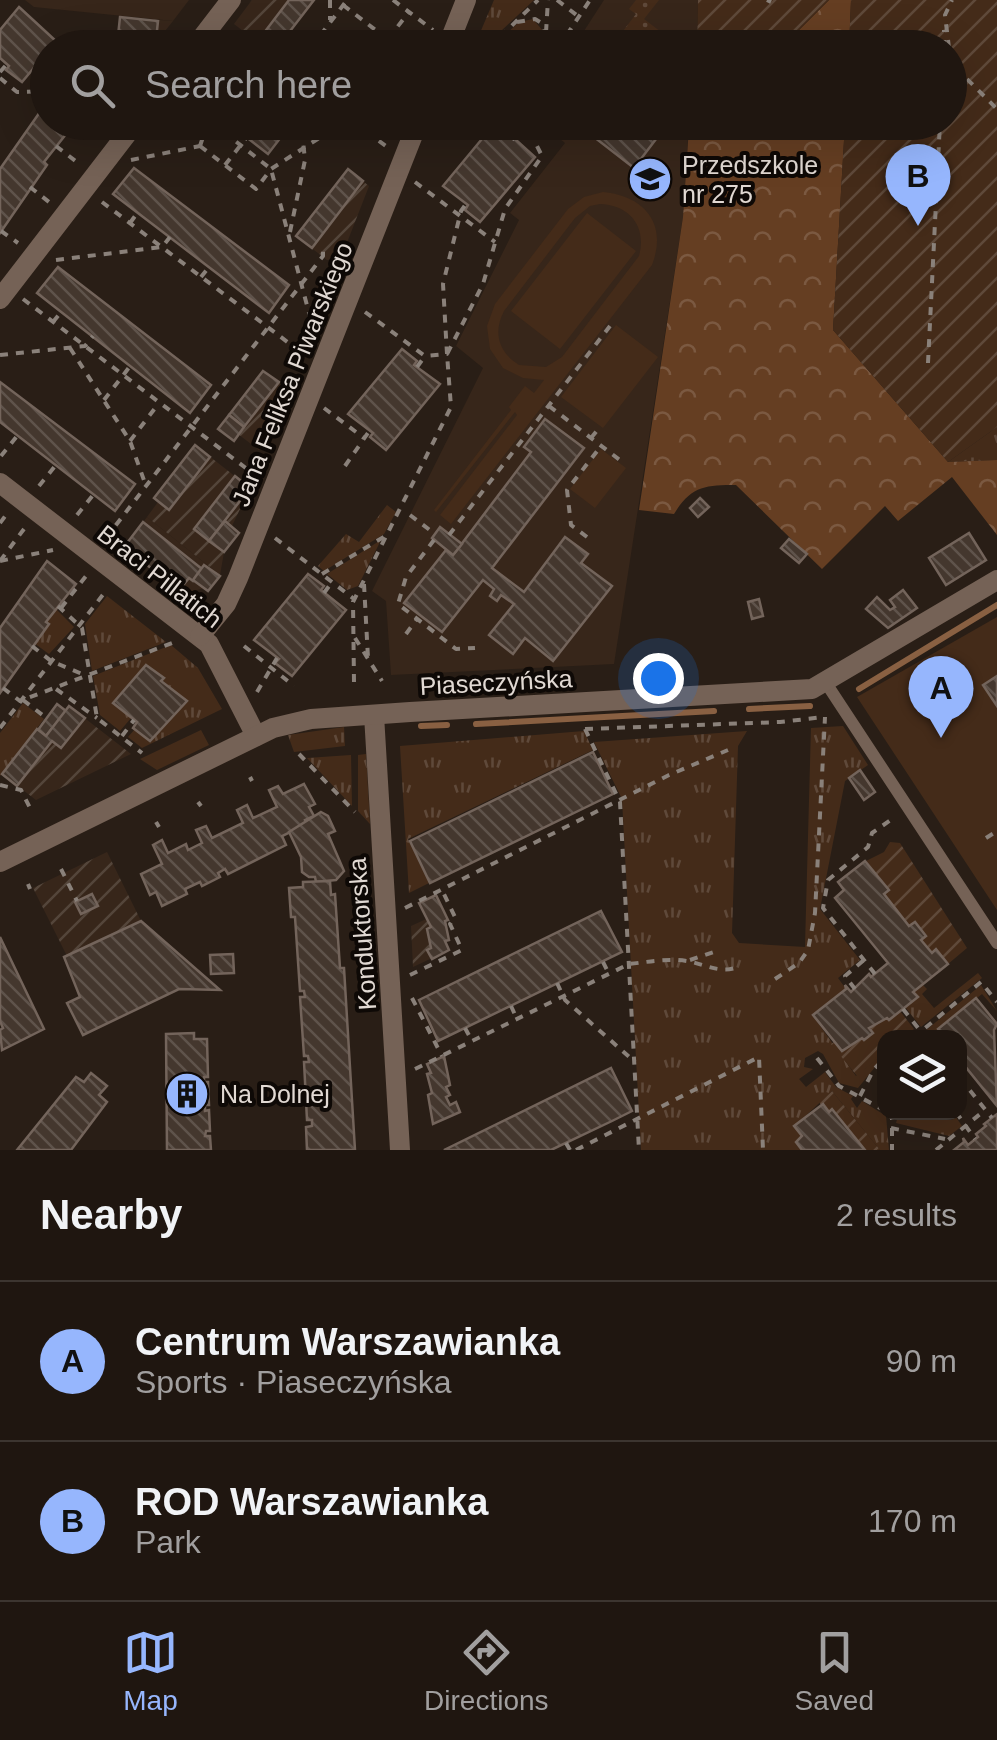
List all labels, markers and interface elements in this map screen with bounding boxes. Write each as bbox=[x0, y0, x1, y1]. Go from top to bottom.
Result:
search box bbox=[30, 30, 967, 140]
icon: search bbox=[65, 58, 120, 113]
text: Search here bbox=[145, 64, 352, 106]
pin: B bbox=[886, 144, 950, 226]
place label: Przedszkole nr 275 bbox=[682, 151, 818, 208]
school or university icon: Przedszkole nr 275 bbox=[627, 156, 673, 202]
street label: Jana Feliksa Piwarskiego bbox=[226, 238, 358, 510]
street label: Braci Pillatich bbox=[92, 519, 228, 633]
your location bbox=[633, 653, 684, 704]
pin: A bbox=[908, 656, 974, 738]
street label: Piaseczyńska bbox=[419, 664, 573, 700]
street label: Konduktorska bbox=[343, 857, 381, 1011]
map controls bbox=[877, 1030, 967, 1120]
button: layers bbox=[877, 1030, 967, 1120]
building icon: Na Dolnej bbox=[164, 1071, 210, 1117]
place label: Na Dolnej bbox=[220, 1080, 330, 1108]
text: Nearby bbox=[40, 1191, 182, 1238]
text: 2 results bbox=[836, 1197, 957, 1233]
text: Centrum Warszawianka bbox=[135, 1321, 560, 1363]
text: A bbox=[61, 1343, 84, 1379]
text: 90 m bbox=[886, 1343, 957, 1379]
text: Sports · Piaseczyńska bbox=[135, 1364, 452, 1400]
text: ROD Warszawianka bbox=[135, 1481, 488, 1523]
text: B bbox=[61, 1503, 84, 1539]
text: 170 m bbox=[868, 1503, 957, 1539]
text: Park bbox=[135, 1524, 201, 1560]
tab: Map bbox=[123, 1625, 178, 1717]
tab: Directions bbox=[424, 1625, 549, 1717]
tab: Saved bbox=[795, 1625, 874, 1717]

